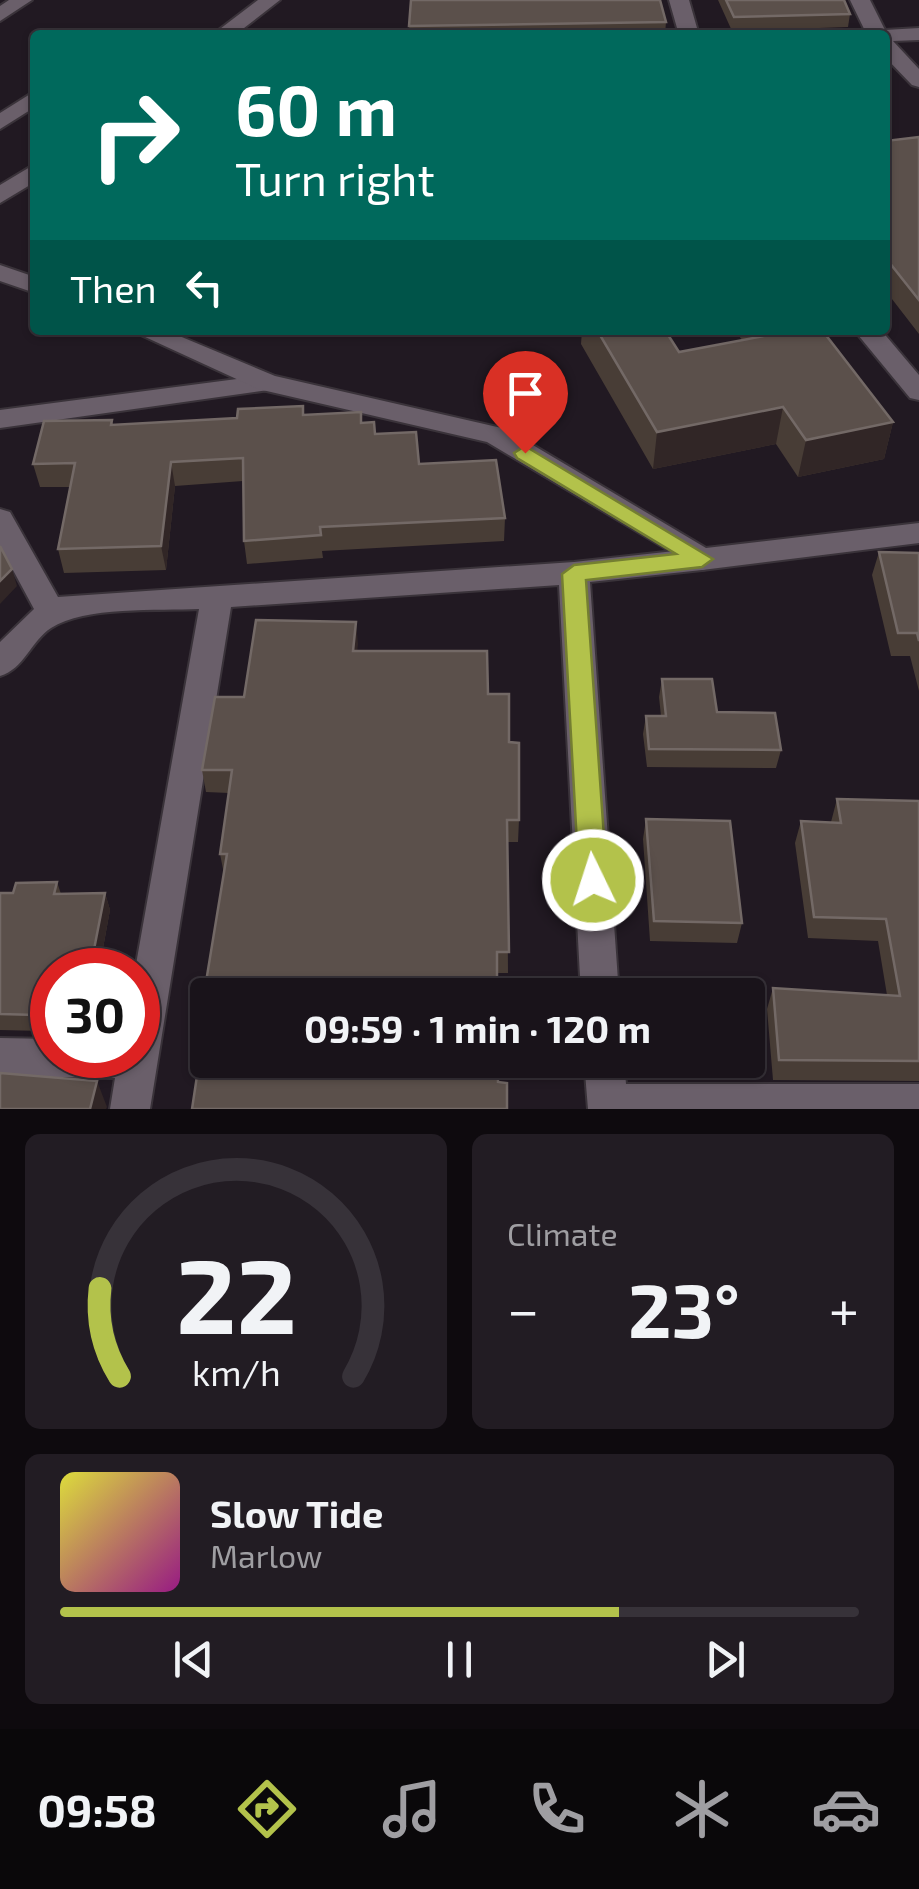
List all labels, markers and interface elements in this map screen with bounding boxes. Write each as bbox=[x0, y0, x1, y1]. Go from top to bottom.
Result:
text: 60 m bbox=[235, 66, 397, 150]
icon: right bbox=[70, 70, 200, 200]
text: Turn right bbox=[235, 151, 435, 205]
icon: left bbox=[177, 260, 232, 315]
text: Then bbox=[70, 265, 157, 311]
pin bbox=[483, 351, 568, 454]
icon: arrive bbox=[498, 366, 553, 421]
position arrow bbox=[541, 828, 645, 932]
speed limit sign: 30 bbox=[30, 948, 160, 1078]
text: 09:59 · 1 min · 120 m bbox=[304, 1005, 651, 1051]
text: Climate bbox=[507, 1214, 618, 1252]
text: 22 bbox=[176, 1230, 296, 1355]
text: 23° bbox=[628, 1263, 740, 1353]
text: − bbox=[507, 1275, 539, 1341]
text: + bbox=[829, 1275, 859, 1341]
text: km/h bbox=[192, 1350, 280, 1393]
text: Slow Tide bbox=[210, 1490, 383, 1536]
text: Marlow bbox=[210, 1536, 322, 1574]
icon: previous bbox=[166, 1632, 221, 1687]
icon: pause bbox=[432, 1632, 487, 1687]
icon: next bbox=[698, 1632, 753, 1687]
icon: directions bbox=[232, 1774, 302, 1844]
icon: music bbox=[377, 1774, 447, 1844]
icon: phone bbox=[522, 1774, 592, 1844]
icon: climate bbox=[667, 1774, 737, 1844]
icon: car bbox=[811, 1774, 881, 1844]
text: 09:58 bbox=[37, 1782, 157, 1836]

